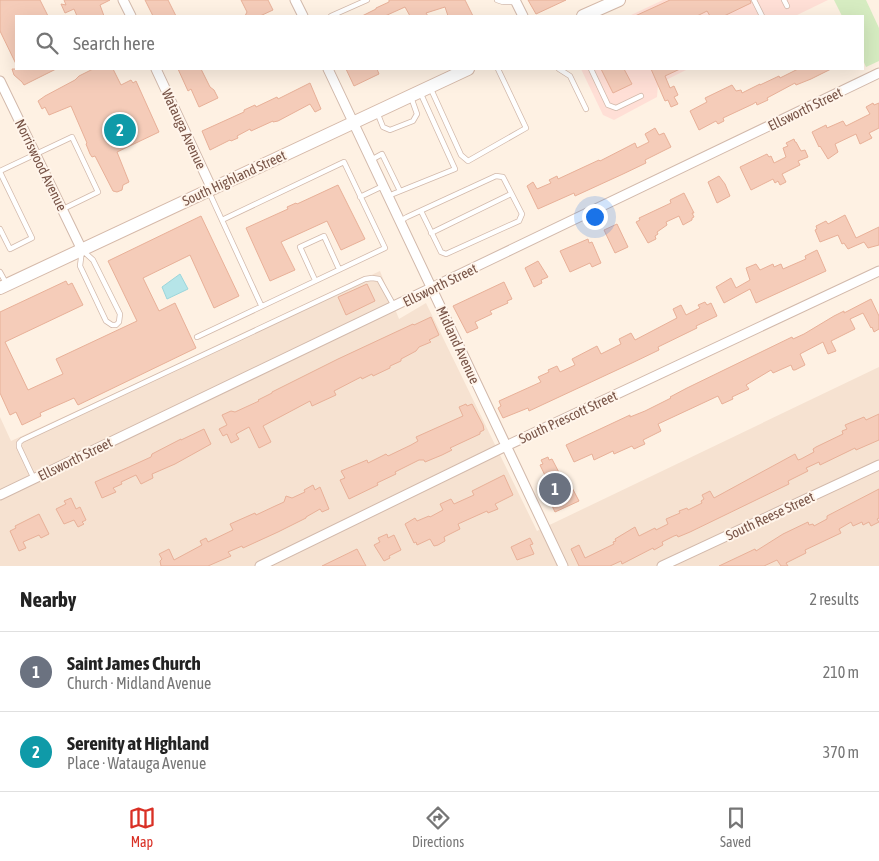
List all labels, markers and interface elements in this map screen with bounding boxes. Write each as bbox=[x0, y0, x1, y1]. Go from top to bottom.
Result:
search box bbox=[15, 15, 864, 70]
icon: search bbox=[33, 29, 61, 57]
text: Search here bbox=[73, 32, 155, 54]
street label: Ellsworth Street bbox=[765, 84, 845, 134]
street label: Watauga Avenue bbox=[158, 86, 210, 172]
pin: 2 bbox=[104, 111, 136, 149]
street label: Norriswood Avenue bbox=[12, 117, 70, 213]
street label: South Highland Street bbox=[180, 147, 288, 209]
your location bbox=[582, 204, 608, 230]
street label: Ellsworth Street bbox=[400, 260, 480, 310]
street label: Midland Avenue bbox=[433, 304, 483, 386]
street label: South Prescott Street bbox=[516, 387, 620, 447]
street label: Ellsworth Street bbox=[35, 434, 115, 484]
pin: 1 bbox=[539, 470, 571, 508]
street label: South Reese Street bbox=[723, 489, 817, 543]
text: Nearby bbox=[20, 587, 76, 611]
text: 2 results bbox=[809, 590, 859, 608]
text: Saint James Church bbox=[67, 652, 201, 674]
text: 1 bbox=[32, 663, 40, 681]
text: 210 m bbox=[823, 663, 859, 681]
text: Church · Midland Avenue bbox=[67, 674, 211, 692]
text: Serenity at Highland bbox=[67, 732, 209, 754]
text: 2 bbox=[32, 743, 40, 761]
text: 370 m bbox=[823, 743, 859, 761]
text: Place · Watauga Avenue bbox=[67, 754, 206, 772]
tab: Map bbox=[128, 804, 156, 850]
tab: Directions bbox=[412, 804, 464, 850]
tab: Saved bbox=[720, 804, 751, 850]

